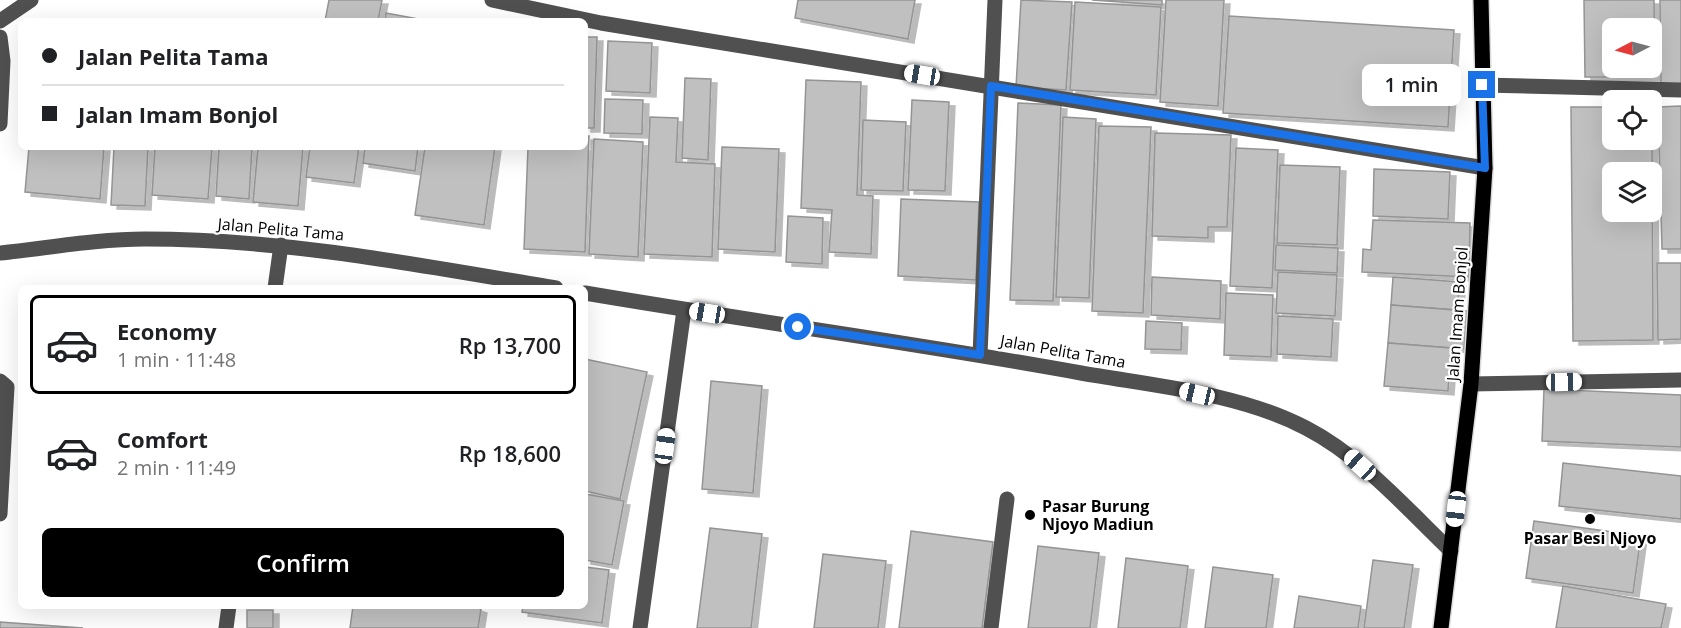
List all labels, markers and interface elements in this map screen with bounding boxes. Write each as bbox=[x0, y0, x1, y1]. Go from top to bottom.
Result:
north arrow bbox=[1602, 18, 1662, 78]
map controls bbox=[1602, 18, 1662, 222]
text: Jalan Pelita Tama bbox=[78, 41, 268, 71]
car bbox=[903, 63, 941, 87]
callout: 1 min bbox=[1362, 64, 1461, 106]
text: 1 min bbox=[1385, 71, 1439, 98]
route end bbox=[1468, 71, 1495, 98]
button: locate bbox=[1602, 90, 1662, 150]
text: Jalan Imam Bonjol bbox=[78, 99, 278, 129]
button: layers bbox=[1602, 162, 1662, 222]
street label: Jalan Pelita Tama bbox=[215, 212, 345, 245]
street label: Jalan Imam Bonjol bbox=[1441, 246, 1473, 384]
car bbox=[688, 301, 726, 325]
route start bbox=[784, 313, 811, 340]
text: Economy bbox=[117, 316, 216, 346]
icon: car bbox=[45, 318, 99, 372]
street label: Jalan Pelita Tama bbox=[997, 329, 1127, 373]
text: Rp 13,700 bbox=[459, 330, 561, 360]
text: 1 min · 11:48 bbox=[117, 346, 236, 373]
car bbox=[1546, 373, 1582, 391]
car bbox=[1177, 381, 1217, 407]
text: Comfort bbox=[117, 424, 208, 454]
icon: car bbox=[45, 426, 99, 480]
car bbox=[654, 427, 676, 465]
text: Rp 18,600 bbox=[459, 438, 561, 468]
car bbox=[1341, 446, 1379, 484]
text: 2 min · 11:49 bbox=[117, 454, 236, 481]
car bbox=[1445, 490, 1467, 528]
place label: Pasar Burung Njoyo Madiun bbox=[1042, 495, 1154, 535]
marker: Pasar Burung Njoyo Madiun bbox=[1023, 508, 1037, 522]
marker: Pasar Besi Njoyo bbox=[1583, 512, 1597, 526]
place label: Pasar Besi Njoyo bbox=[1524, 527, 1656, 549]
button: Confirm bbox=[42, 528, 564, 597]

